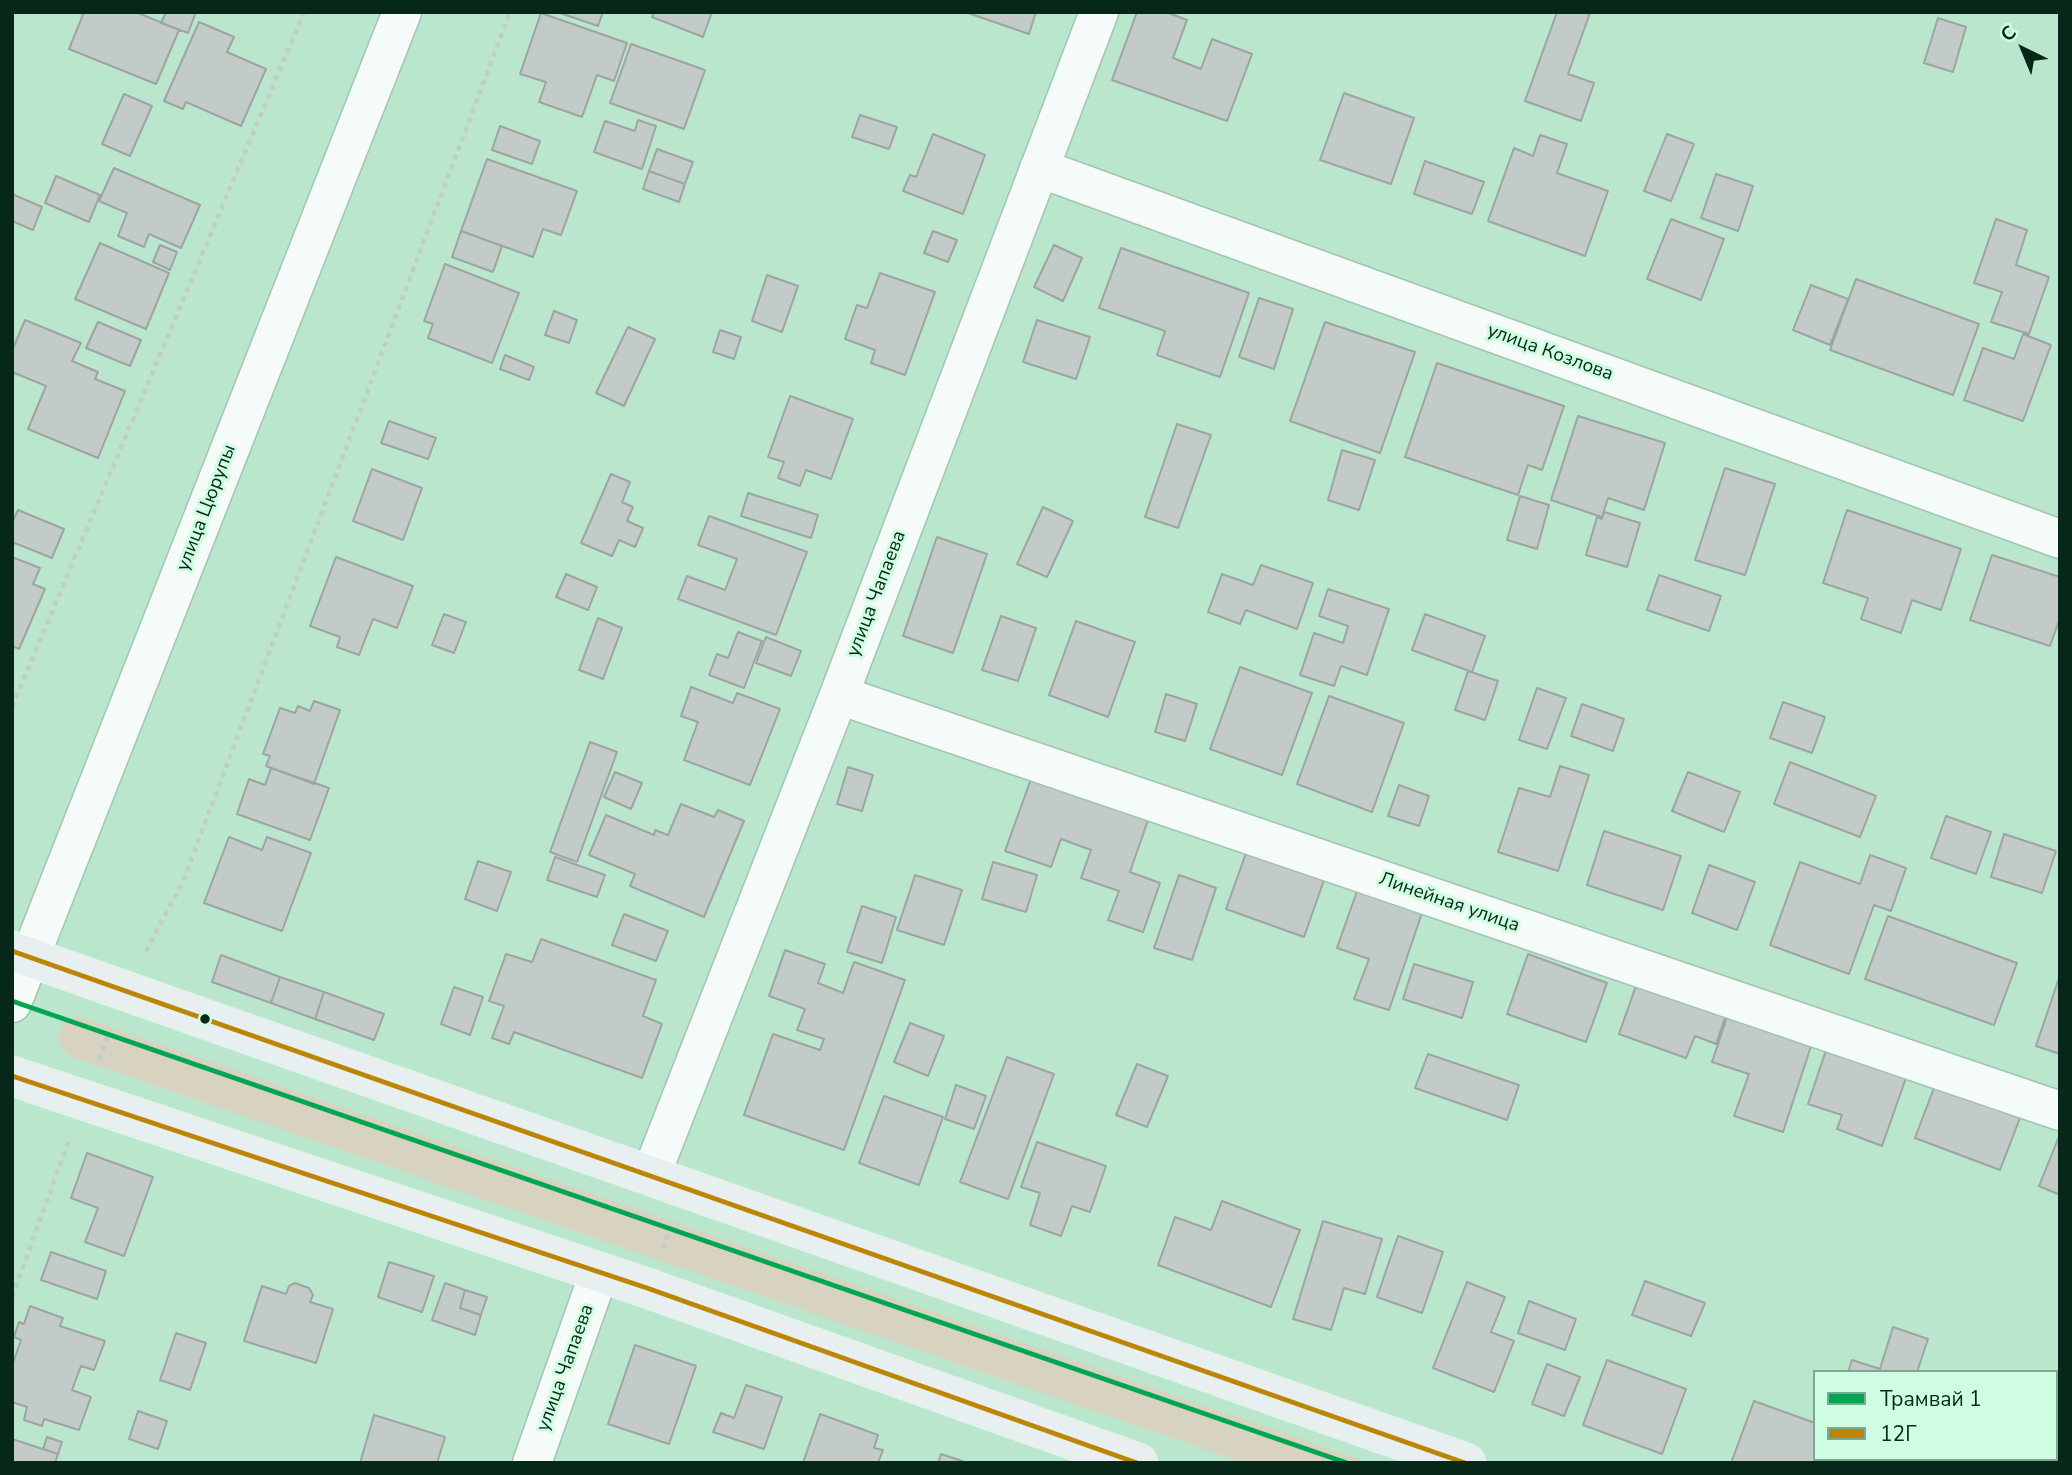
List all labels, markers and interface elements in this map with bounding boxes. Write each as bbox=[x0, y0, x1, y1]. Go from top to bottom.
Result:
north arrow bbox=[1988, 14, 2058, 84]
text: С bbox=[1995, 20, 2022, 48]
street label: улица Козлова bbox=[1484, 320, 1616, 386]
street label: улица Цюрупы bbox=[172, 442, 242, 574]
street label: улица Чапаева bbox=[842, 528, 912, 660]
street label: Линейная улица bbox=[1376, 868, 1522, 938]
unlabelled marker bbox=[198, 1012, 212, 1026]
street label: улица Чапаева bbox=[533, 1302, 599, 1434]
legend bbox=[1813, 1370, 2058, 1461]
text: Трамвай 1 bbox=[1880, 1385, 1982, 1413]
text: 12Г bbox=[1880, 1420, 1917, 1448]

